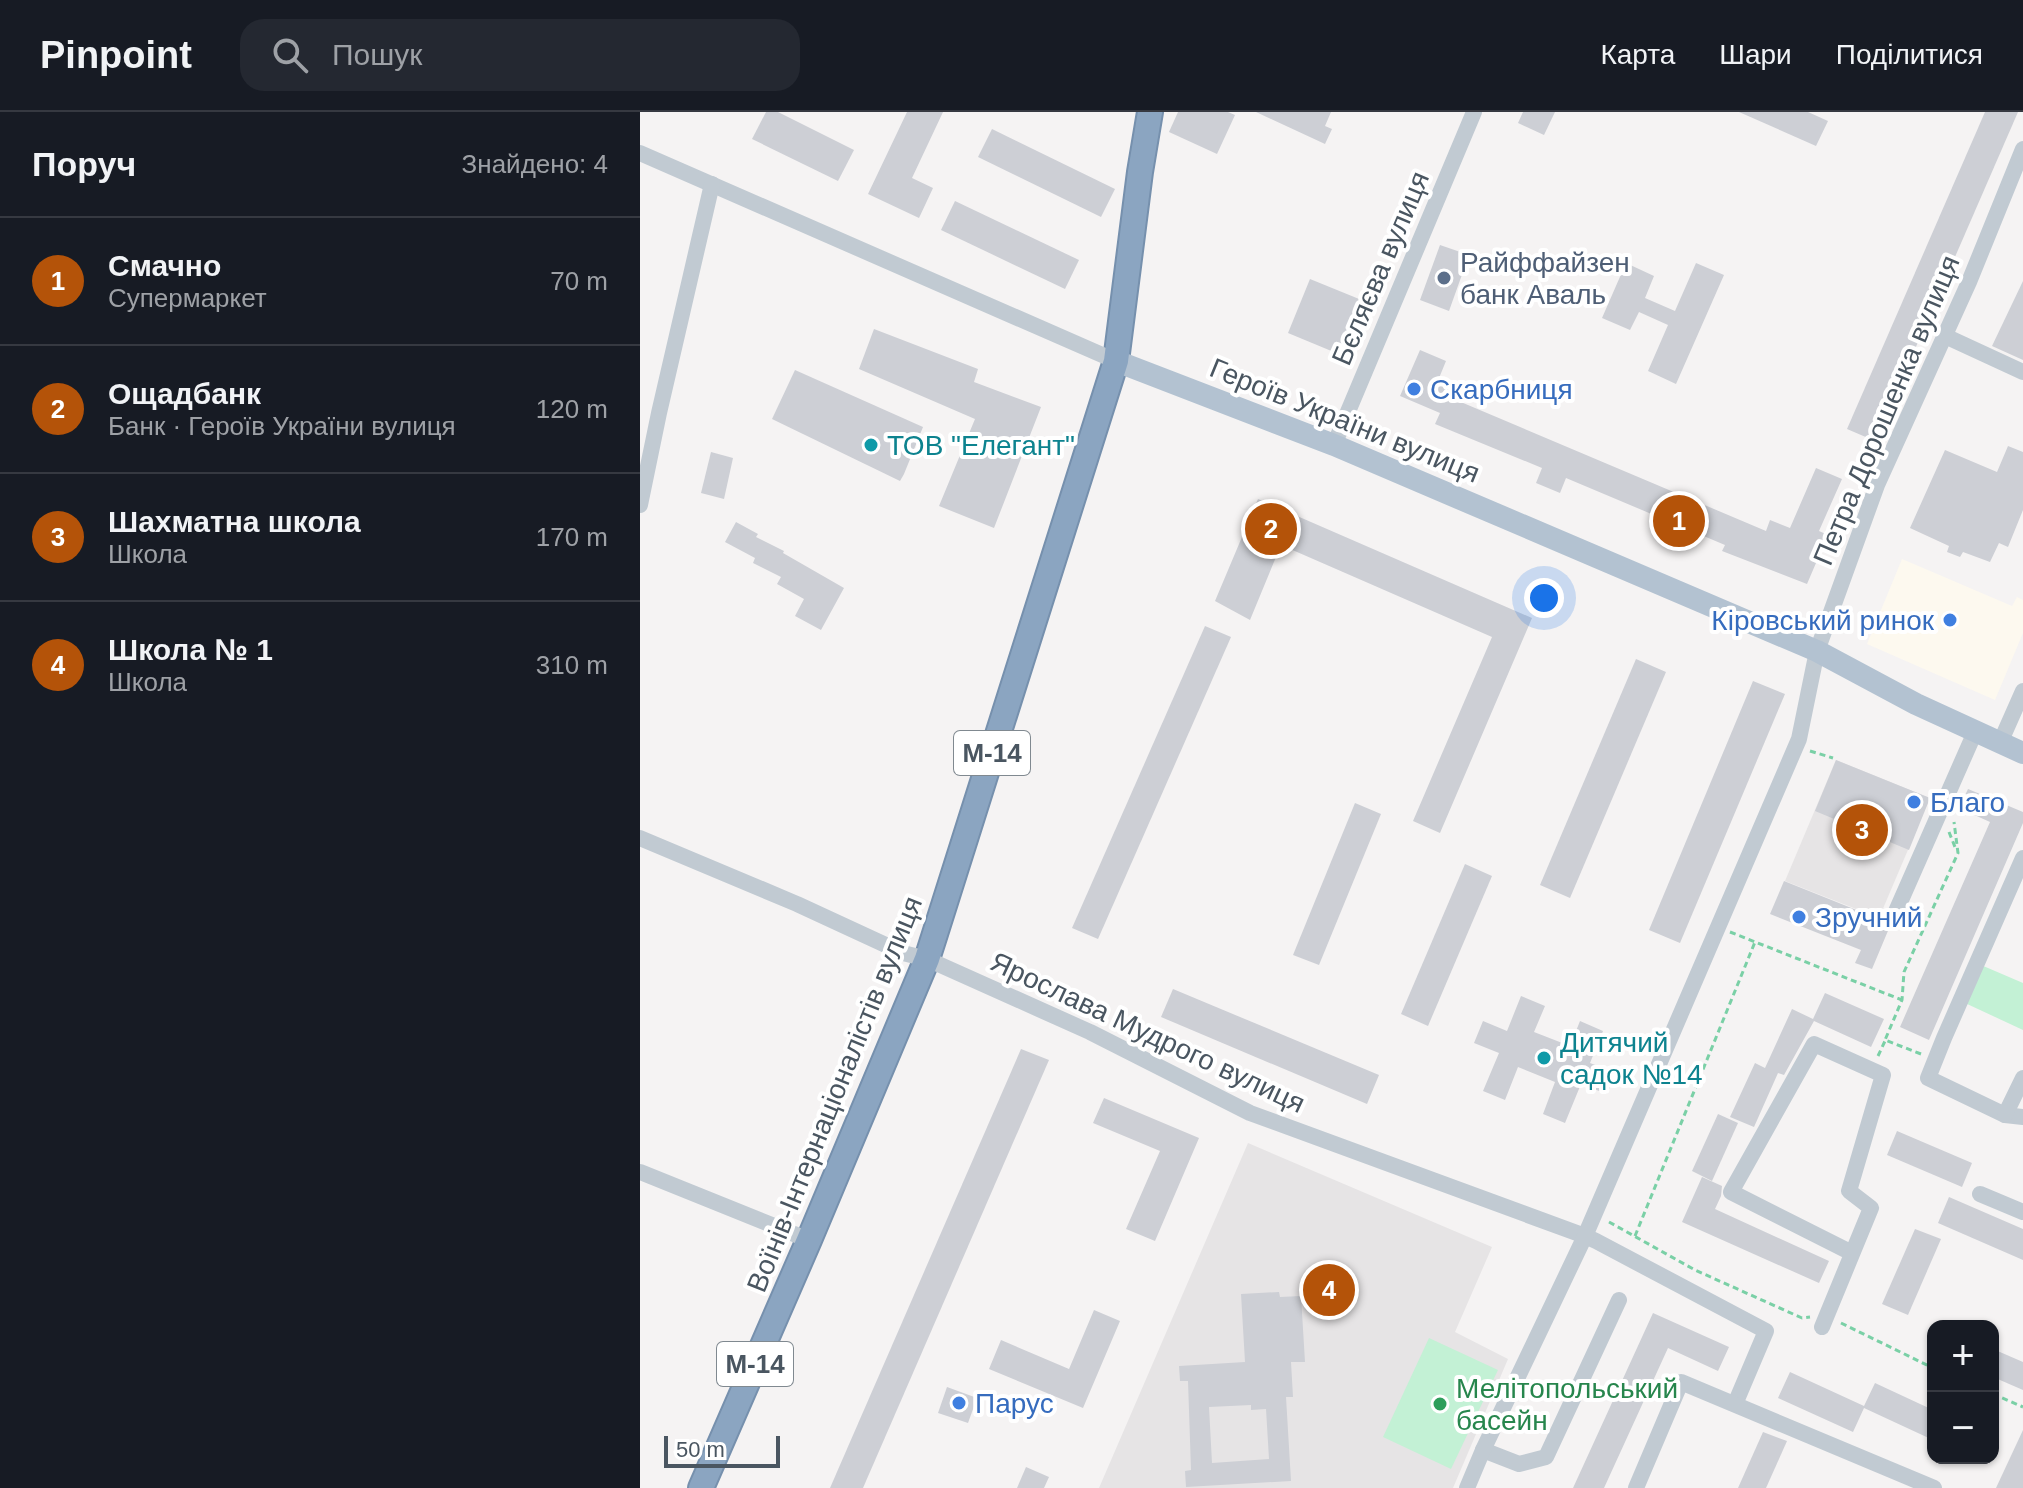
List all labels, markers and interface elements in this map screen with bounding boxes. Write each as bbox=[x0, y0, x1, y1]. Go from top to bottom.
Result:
search box bbox=[240, 19, 800, 91]
icon: search bbox=[268, 33, 312, 77]
text: Pinpoint bbox=[40, 34, 192, 76]
text: Пошук bbox=[332, 38, 422, 71]
text: Карта bbox=[1600, 39, 1675, 70]
text: Шари bbox=[1719, 39, 1792, 70]
text: Поділитися bbox=[1836, 39, 1983, 70]
text: Поруч bbox=[32, 145, 136, 183]
text: Знайдено: 4 bbox=[462, 149, 608, 179]
street label: Бєляєва вулиця bbox=[1326, 167, 1435, 370]
place label: Райффайзен банк Аваль bbox=[1460, 247, 1630, 310]
text: Смачно bbox=[108, 249, 221, 282]
street label: Петра Дорошенка вулиця bbox=[1807, 251, 1966, 570]
text: 1 bbox=[51, 266, 65, 296]
text: 70 m bbox=[550, 266, 608, 296]
marker: Райффайзен банк Аваль bbox=[1435, 269, 1453, 287]
text: Супермаркет bbox=[108, 283, 267, 313]
street label: Героїв України вулиця bbox=[1206, 352, 1484, 489]
place label: Скарбниця bbox=[1430, 374, 1573, 405]
text: Ощадбанк bbox=[108, 377, 261, 410]
marker: Скарбниця bbox=[1405, 380, 1423, 398]
text: 2 bbox=[51, 394, 65, 424]
text: 120 m bbox=[536, 394, 608, 424]
text: Банк · Героїв України вулиця bbox=[108, 411, 456, 441]
place label: ТОВ "Елегант" bbox=[887, 430, 1075, 461]
marker: ТОВ "Елегант" bbox=[862, 436, 880, 454]
pin: 1 bbox=[1653, 491, 1705, 551]
pin: 2 bbox=[1245, 499, 1297, 559]
text: Шахматна школа bbox=[108, 505, 361, 538]
text: 3 bbox=[51, 522, 65, 552]
text: 170 m bbox=[536, 522, 608, 552]
text: Школа bbox=[108, 539, 187, 569]
your location bbox=[1524, 578, 1564, 618]
place label: Кіровський ринок bbox=[1711, 605, 1935, 636]
marker: Кіровський ринок bbox=[1941, 611, 1959, 629]
text: Школа № 1 bbox=[108, 633, 273, 666]
text: 4 bbox=[51, 650, 65, 680]
text: 310 m bbox=[536, 650, 608, 680]
text: Школа bbox=[108, 667, 187, 697]
road number: М-14 bbox=[954, 731, 1030, 775]
place label: Благо bbox=[1930, 787, 2005, 818]
marker: Благо bbox=[1905, 793, 1923, 811]
pin: 3 bbox=[1836, 800, 1888, 860]
street label: Воїнів-Інтернаціоналістів вулиця bbox=[741, 892, 928, 1296]
place label: Зручний bbox=[1815, 902, 1923, 933]
marker: Зручний bbox=[1790, 908, 1808, 926]
street label: Ярослава Мудрого вулиця bbox=[986, 946, 1310, 1119]
place label: Дитячий садок №14 bbox=[1560, 1027, 1703, 1090]
marker: Дитячий садок №14 bbox=[1535, 1049, 1553, 1067]
pin: 4 bbox=[1303, 1260, 1355, 1320]
map controls bbox=[1927, 1320, 1999, 1464]
button: + bbox=[1927, 1320, 1999, 1392]
road number: М-14 bbox=[717, 1342, 793, 1386]
place label: Мелітопольський басейн bbox=[1456, 1373, 1678, 1436]
place label: Парус bbox=[975, 1388, 1054, 1419]
button: − bbox=[1927, 1392, 1999, 1464]
marker: Парус bbox=[950, 1394, 968, 1412]
marker: Мелітопольський басейн bbox=[1431, 1395, 1449, 1413]
scale bar bbox=[664, 1432, 780, 1468]
text: 50 m bbox=[676, 1437, 725, 1462]

